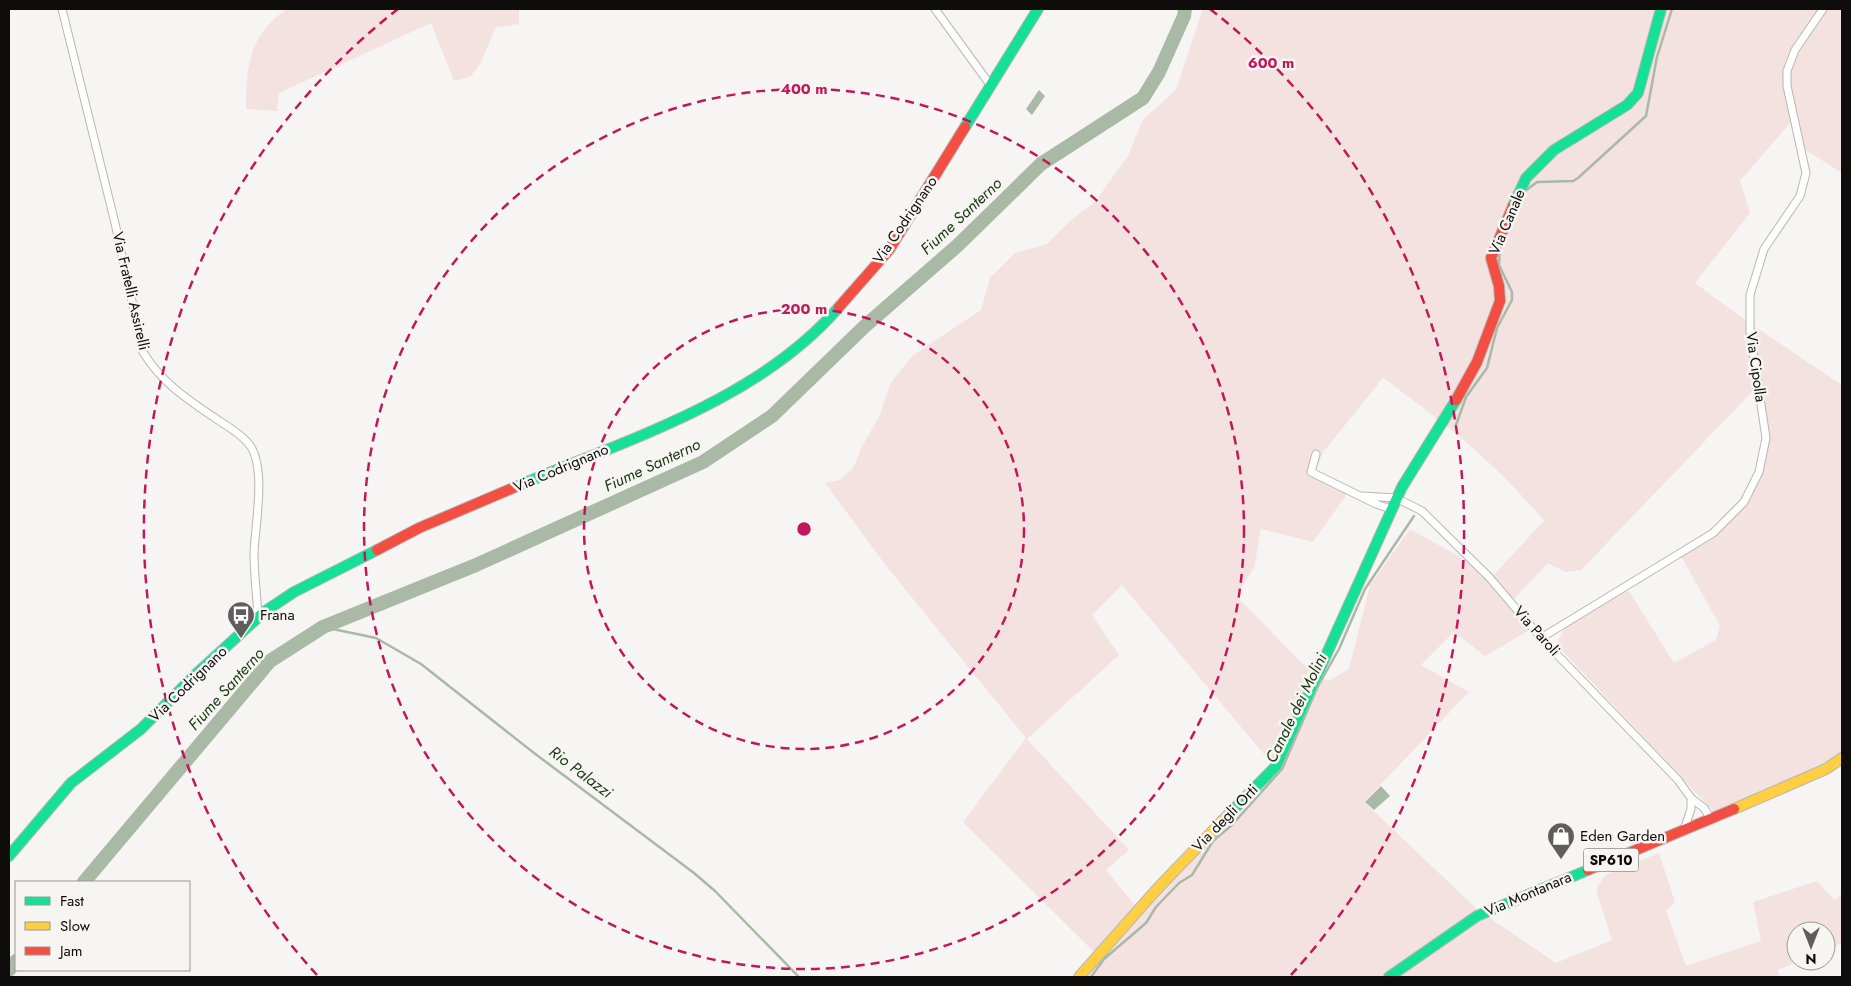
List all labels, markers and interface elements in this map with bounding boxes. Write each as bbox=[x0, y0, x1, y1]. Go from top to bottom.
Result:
text: 600 m bbox=[1248, 52, 1294, 74]
text: 400 m bbox=[780, 78, 828, 100]
street label: Via Codrignano bbox=[868, 172, 942, 268]
water label: Fiume Santerno bbox=[915, 172, 1007, 260]
street label: Via Canale bbox=[1483, 186, 1531, 258]
street label: Via Fratelli Assirelli bbox=[107, 230, 155, 352]
text: 200 m bbox=[781, 298, 827, 320]
street label: Via Cipolla bbox=[1740, 331, 1772, 403]
water label: Fiume Santerno bbox=[600, 432, 704, 497]
street label: Via Codrignano bbox=[510, 438, 612, 498]
centre of rings bbox=[795, 520, 813, 538]
bus stop icon: Frana bbox=[226, 600, 256, 639]
street label: Via Paroli bbox=[1508, 601, 1566, 661]
place label: Frana bbox=[260, 604, 295, 626]
street label: Via Codrignano bbox=[144, 641, 232, 727]
water label: Fiume Santerno bbox=[183, 642, 270, 735]
water label: Canale dei Molini bbox=[1259, 648, 1333, 767]
water label: Rio Palazzi bbox=[544, 741, 618, 804]
street label: Via degli Orti bbox=[1187, 779, 1263, 857]
shop icon: Eden Garden bbox=[1546, 821, 1576, 860]
place label: Eden Garden bbox=[1580, 825, 1665, 847]
road number: SP610 bbox=[1584, 848, 1638, 872]
street label: Via Montanara bbox=[1481, 866, 1575, 922]
legend bbox=[15, 881, 190, 971]
text: Fast bbox=[60, 890, 84, 912]
text: Slow bbox=[60, 915, 91, 937]
north arrow bbox=[1786, 921, 1836, 971]
text: Jam bbox=[58, 940, 83, 962]
text: N bbox=[1805, 949, 1817, 969]

